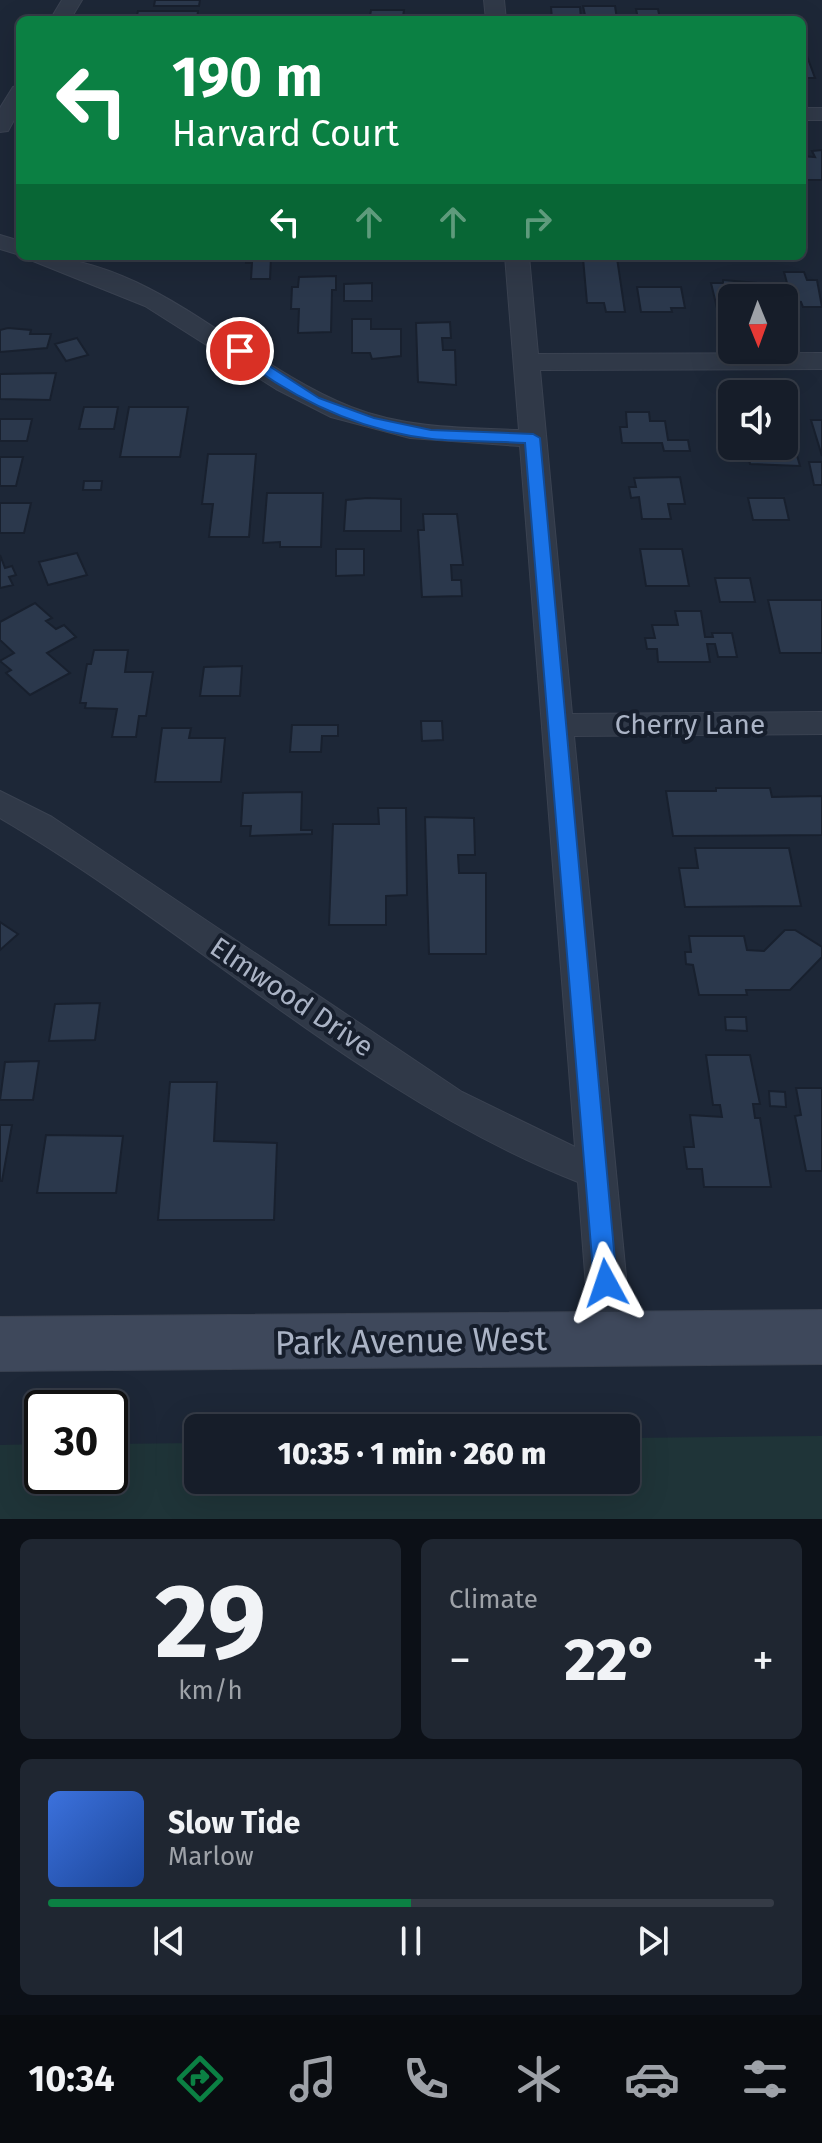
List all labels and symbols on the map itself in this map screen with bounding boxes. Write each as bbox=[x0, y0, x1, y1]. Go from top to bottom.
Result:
north arrow bbox=[718, 284, 798, 364]
pin bbox=[206, 317, 274, 385]
street label: Cherry Lane bbox=[615, 708, 765, 741]
street label: Elmwood Drive bbox=[204, 930, 380, 1064]
position arrow bbox=[564, 1241, 648, 1325]
street label: Park Avenue West bbox=[275, 1318, 548, 1364]
speed limit sign: 30 bbox=[24, 1390, 128, 1494]

